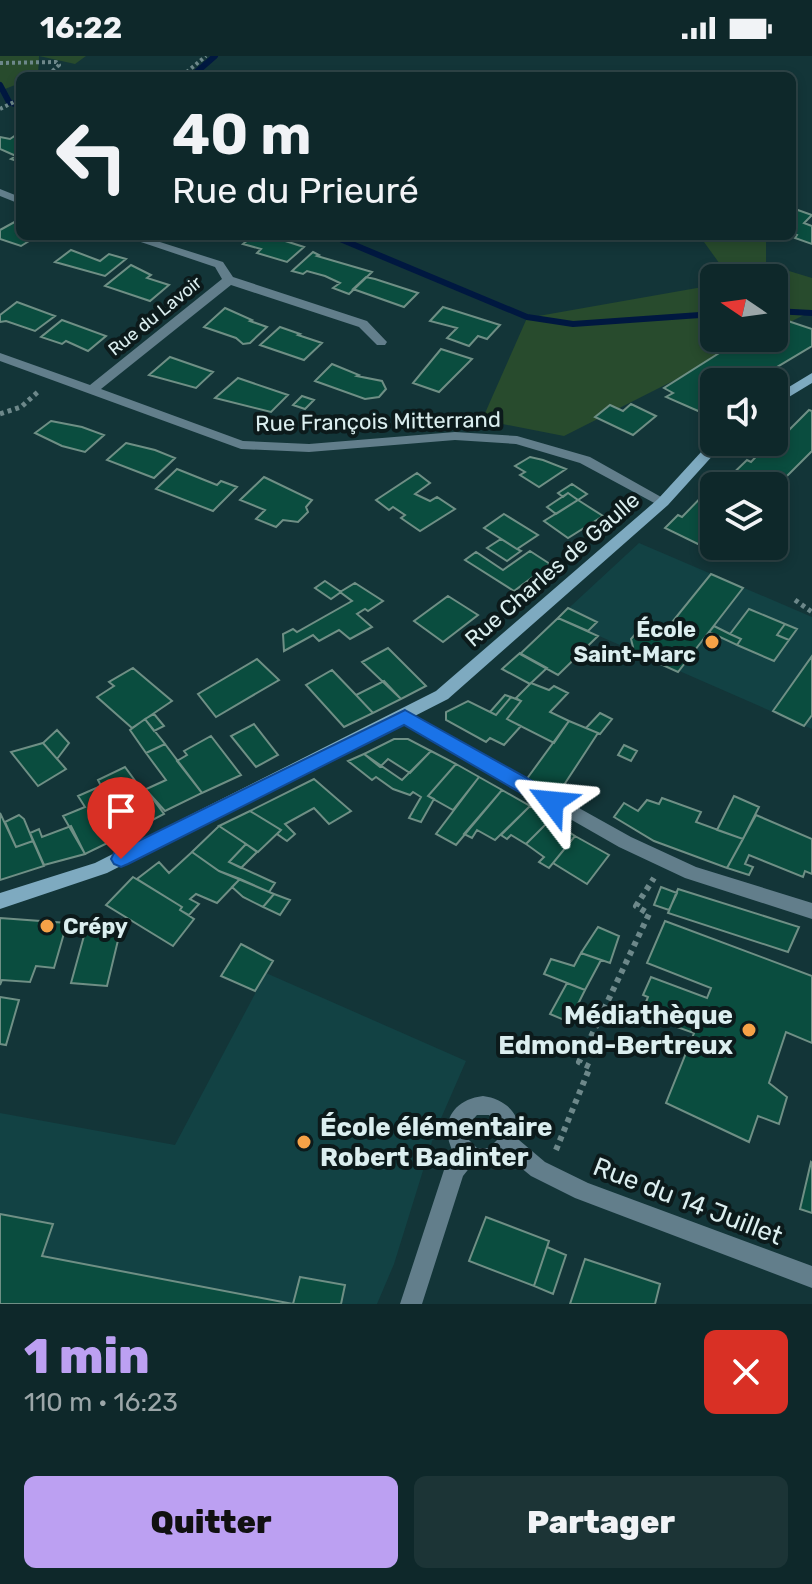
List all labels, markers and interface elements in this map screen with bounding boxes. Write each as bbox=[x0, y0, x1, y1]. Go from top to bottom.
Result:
text: 16:22 bbox=[40, 10, 122, 46]
text: 40 m bbox=[172, 102, 312, 168]
icon: left bbox=[40, 104, 144, 208]
text: Rue du Prieuré bbox=[172, 169, 419, 212]
north arrow bbox=[700, 264, 788, 352]
map controls bbox=[700, 264, 788, 560]
street label: Rue du Lavoir bbox=[104, 271, 206, 360]
button: sound bbox=[700, 368, 788, 456]
street label: Rue François Mitterrand bbox=[255, 406, 501, 437]
button: layers bbox=[700, 472, 788, 560]
street label: Rue Charles de Gaulle bbox=[460, 486, 645, 653]
place label: École Saint-Marc bbox=[573, 616, 696, 668]
marker: École Saint-Marc bbox=[703, 633, 721, 651]
position arrow bbox=[510, 760, 594, 844]
pin bbox=[87, 777, 155, 859]
icon: arrive bbox=[99, 789, 143, 833]
place label: Crépy bbox=[63, 913, 128, 940]
marker: Crépy bbox=[38, 917, 56, 935]
place label: Médiathèque Edmond-Bertreux bbox=[498, 1000, 733, 1061]
marker: Médiathèque Edmond-Bertreux bbox=[740, 1021, 758, 1039]
place label: École élémentaire Robert Badinter bbox=[320, 1112, 552, 1173]
marker: École élémentaire Robert Badinter bbox=[295, 1133, 313, 1151]
street label: Rue du 14 Juillet bbox=[589, 1151, 787, 1252]
text: 1 min bbox=[24, 1328, 150, 1385]
button: close bbox=[704, 1330, 788, 1414]
text: 110 m · 16:23 bbox=[24, 1387, 178, 1418]
button: Quitter bbox=[24, 1476, 398, 1568]
button: Partager bbox=[414, 1476, 788, 1568]

